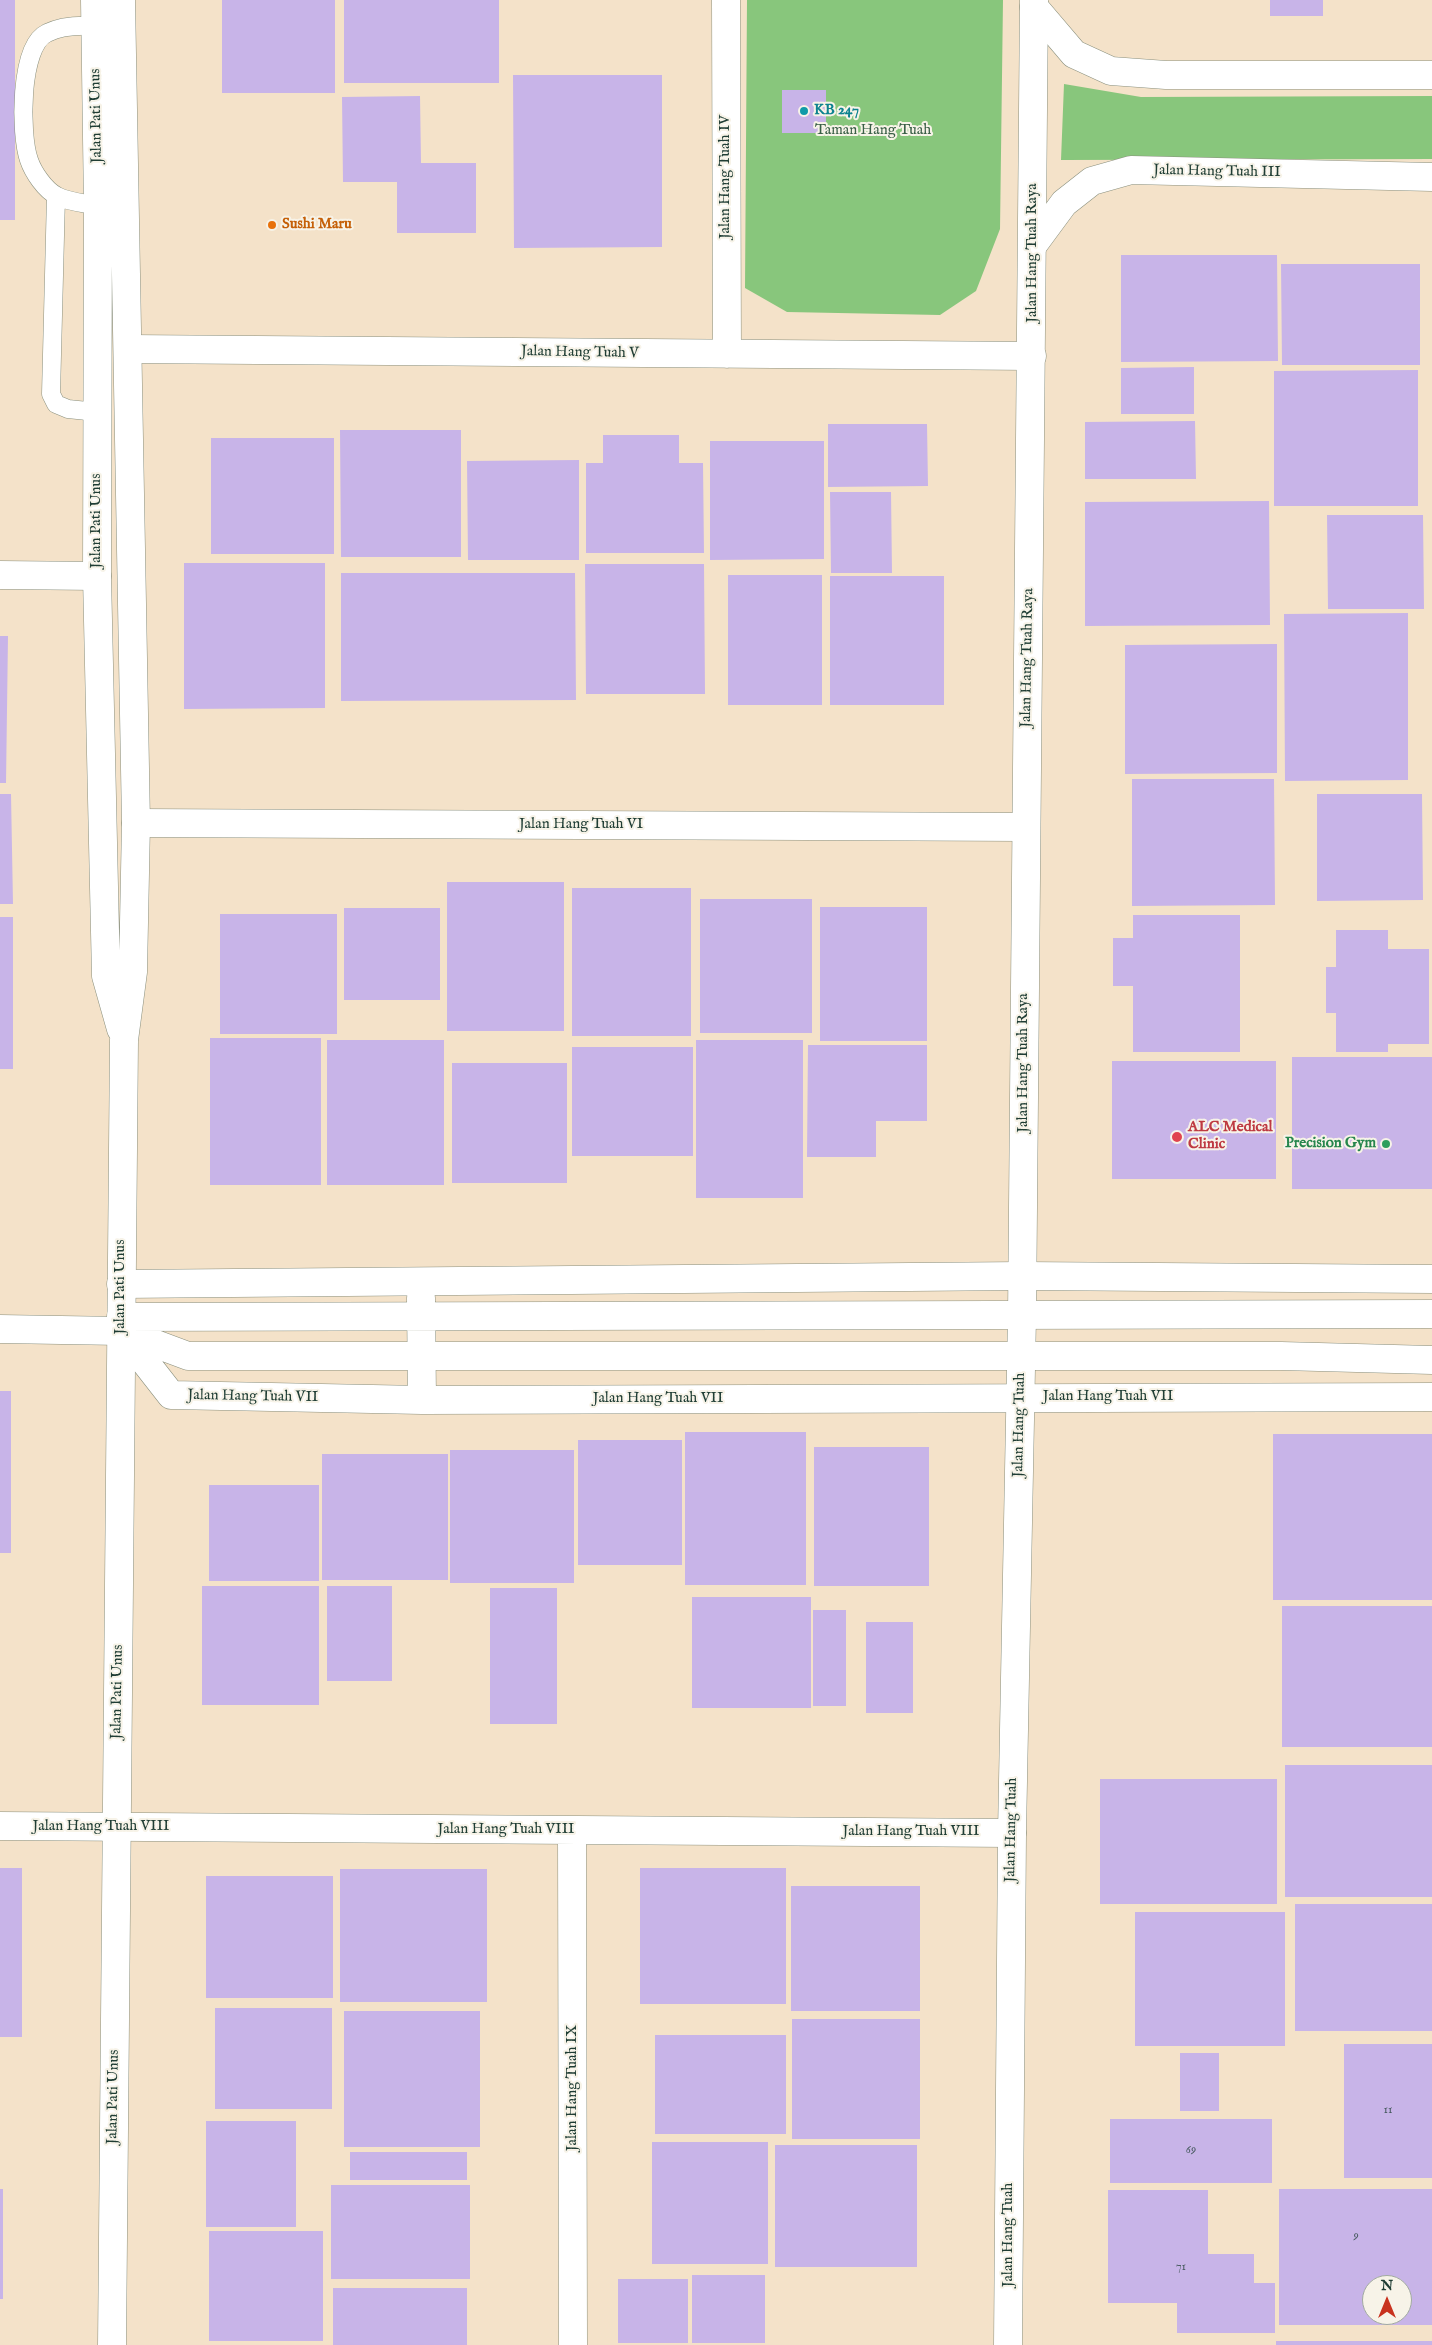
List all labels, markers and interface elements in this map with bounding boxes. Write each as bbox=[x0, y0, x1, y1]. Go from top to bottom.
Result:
street label: Jalan Pati Unus bbox=[87, 68, 107, 164]
place label: KB 247 bbox=[814, 102, 859, 120]
marker: KB 247 bbox=[798, 105, 810, 117]
street label: Jalan Hang Tuah IV bbox=[717, 115, 735, 239]
park label: Taman Hang Tuah bbox=[815, 122, 931, 140]
street label: Jalan Hang Tuah III bbox=[1153, 162, 1281, 182]
street label: Jalan Hang Tuah Raya bbox=[1024, 183, 1042, 323]
place label: Sushi Maru bbox=[282, 216, 352, 234]
marker: Sushi Maru bbox=[266, 219, 278, 231]
street label: Jalan Hang Tuah V bbox=[521, 343, 639, 363]
street label: Jalan Pati Unus bbox=[88, 474, 106, 568]
street label: Jalan Hang Tuah Raya bbox=[1018, 588, 1038, 728]
street label: Jalan Hang Tuah VI bbox=[519, 816, 643, 834]
street label: Jalan Hang Tuah Raya bbox=[1015, 993, 1033, 1133]
place label: ALC Medical Clinic bbox=[1188, 1119, 1273, 1154]
marker: ALC Medical Clinic bbox=[1170, 1130, 1184, 1144]
place label: Precision Gym bbox=[1285, 1135, 1376, 1153]
marker: Precision Gym bbox=[1380, 1138, 1392, 1150]
street label: Jalan Pati Unus bbox=[112, 1240, 130, 1334]
street label: Jalan Hang Tuah bbox=[1010, 1373, 1030, 1477]
street label: Jalan Hang Tuah VII bbox=[188, 1387, 318, 1407]
street label: Jalan Hang Tuah VII bbox=[1043, 1388, 1173, 1406]
street label: Jalan Hang Tuah VII bbox=[593, 1390, 723, 1408]
street label: Jalan Pati Unus bbox=[108, 1644, 128, 1740]
street label: Jalan Hang Tuah bbox=[1002, 1778, 1022, 1882]
street label: Jalan Hang Tuah VIII bbox=[32, 1818, 170, 1836]
street label: Jalan Hang Tuah VIII bbox=[437, 1821, 575, 1839]
street label: Jalan Hang Tuah VIII bbox=[842, 1823, 980, 1841]
street label: Jalan Hang Tuah IX bbox=[564, 2025, 582, 2151]
street label: Jalan Pati Unus bbox=[104, 2049, 124, 2145]
house number: 11 bbox=[1384, 2104, 1392, 2118]
house number: 69 bbox=[1186, 2144, 1196, 2158]
street label: Jalan Hang Tuah bbox=[1000, 2183, 1018, 2287]
house number: 9 bbox=[1353, 2230, 1359, 2244]
house number: 71 bbox=[1176, 2261, 1186, 2275]
north arrow bbox=[1362, 2275, 1412, 2325]
text: N bbox=[1381, 2277, 1393, 2295]

